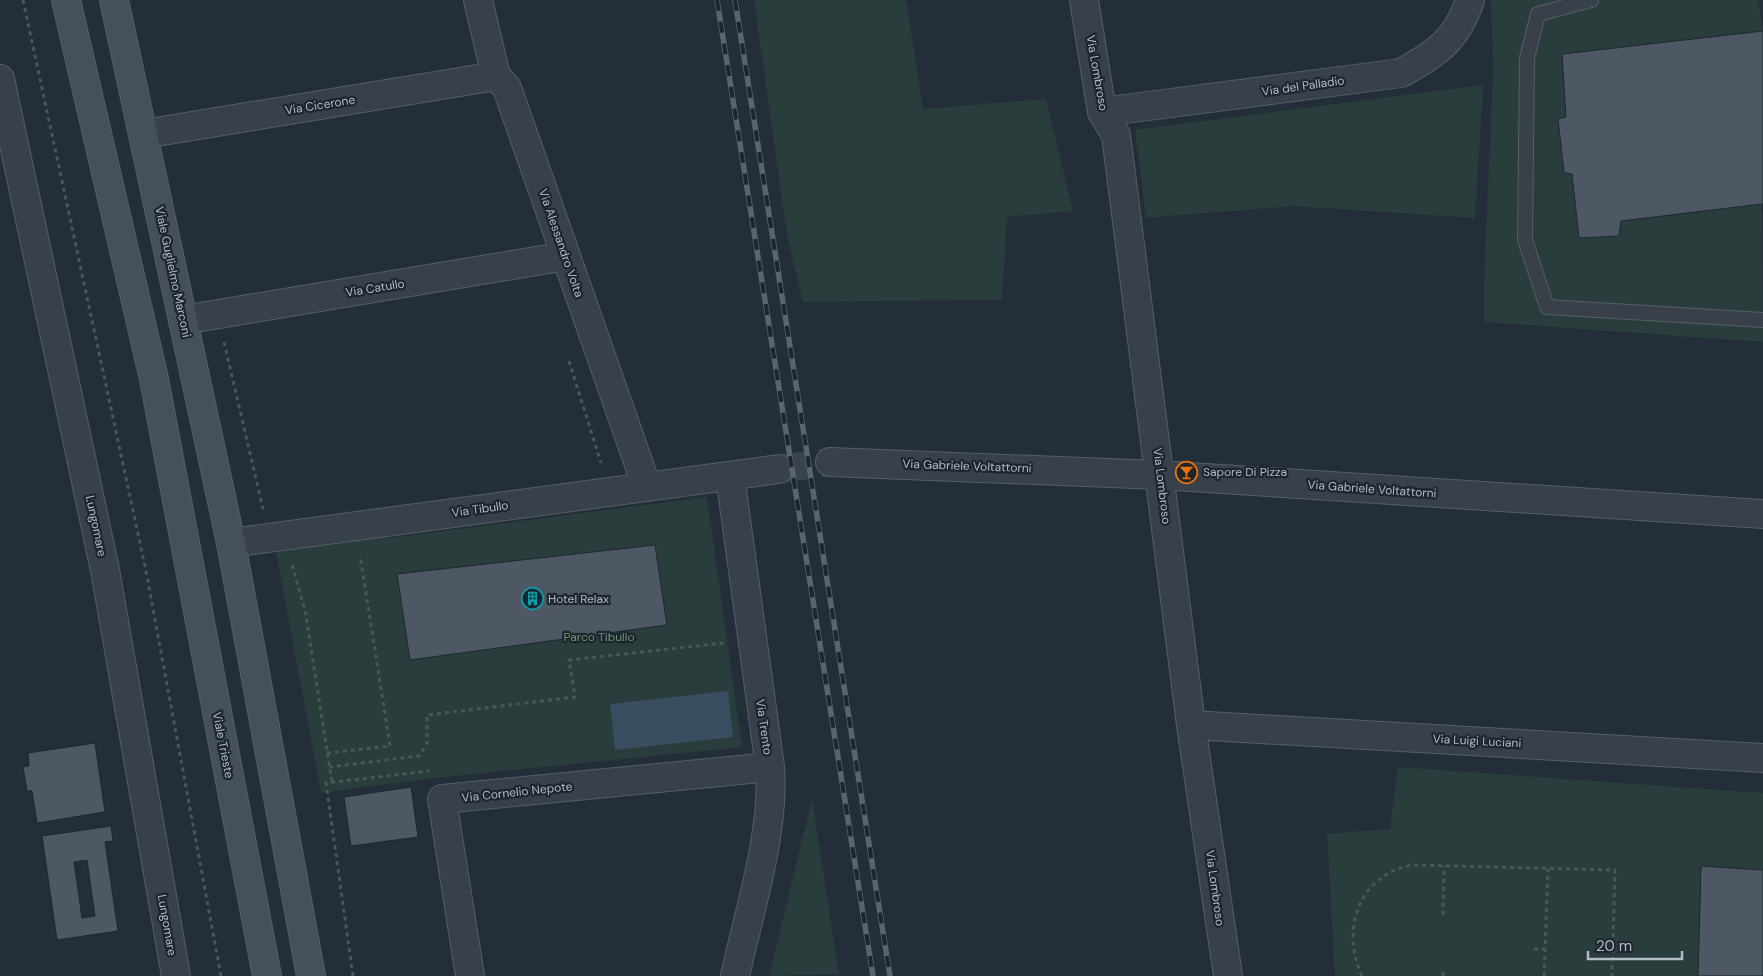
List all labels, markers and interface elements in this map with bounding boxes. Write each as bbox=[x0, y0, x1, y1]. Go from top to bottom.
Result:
street label: Via Lombroso bbox=[1082, 34, 1112, 112]
street label: Via del Palladio bbox=[1261, 72, 1345, 100]
street label: Via Cicerone bbox=[284, 92, 356, 118]
street label: Via Alessandro Volta bbox=[535, 187, 587, 299]
street label: Viale Guglielmo Marconi bbox=[151, 205, 195, 339]
street label: Via Catullo bbox=[344, 275, 406, 301]
street label: Via Lombroso bbox=[1149, 447, 1175, 525]
street label: Via Gabriele Voltattorni bbox=[902, 456, 1032, 476]
bar icon: Sapore Di Pizza bbox=[1175, 460, 1199, 484]
place label: Sapore Di Pizza bbox=[1203, 464, 1287, 480]
street label: Via Gabriele Voltattorni bbox=[1307, 477, 1437, 501]
street label: Lungomare bbox=[82, 494, 110, 558]
street label: Via Tibullo bbox=[451, 497, 509, 521]
building icon: Hotel Relax bbox=[520, 587, 544, 611]
place label: Hotel Relax bbox=[548, 591, 609, 607]
park label: Parco Tibullo bbox=[563, 629, 635, 645]
street label: Via Trento bbox=[752, 698, 776, 756]
street label: Viale Trieste bbox=[209, 710, 237, 780]
street label: Via Luigi Luciani bbox=[1432, 731, 1522, 751]
street label: Via Cornelio Nepote bbox=[461, 778, 573, 806]
street label: Via Lombroso bbox=[1202, 849, 1228, 927]
street label: Lungomare bbox=[154, 893, 180, 957]
scale bar bbox=[1588, 928, 1682, 960]
text: 20 m bbox=[1596, 936, 1632, 956]

